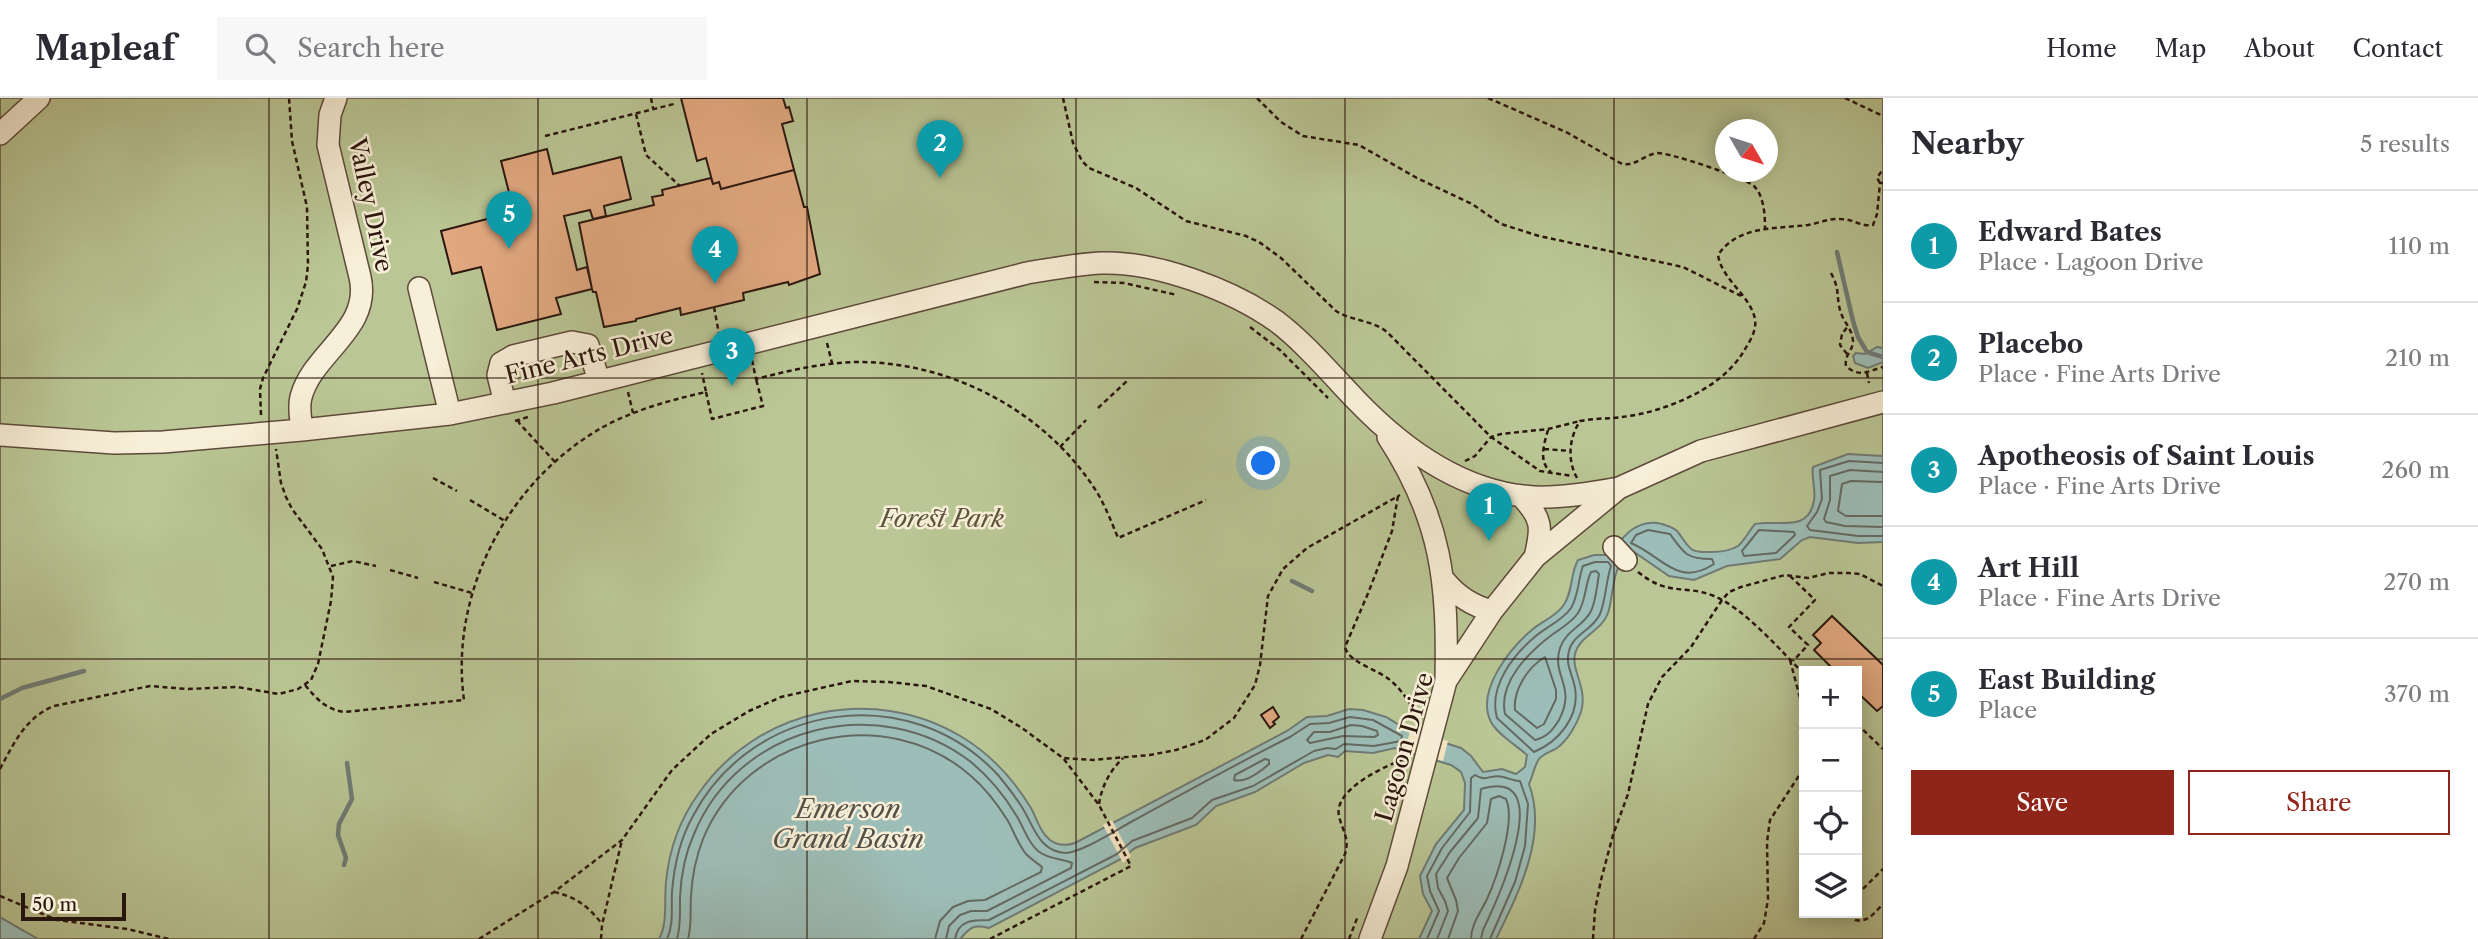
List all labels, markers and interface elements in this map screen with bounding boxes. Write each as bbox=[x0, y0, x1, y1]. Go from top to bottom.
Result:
search box bbox=[217, 17, 707, 80]
text: Mapleaf bbox=[35, 28, 175, 69]
icon: search bbox=[241, 29, 279, 67]
text: Search here bbox=[297, 32, 445, 64]
text: Home bbox=[2046, 34, 2117, 63]
text: Map bbox=[2155, 34, 2206, 63]
text: About bbox=[2244, 34, 2315, 63]
text: Contact bbox=[2353, 34, 2443, 63]
north arrow bbox=[1715, 119, 1778, 182]
pin: 2 bbox=[917, 120, 963, 178]
text: Nearby bbox=[1911, 125, 2024, 162]
text: 5 results bbox=[2360, 130, 2450, 158]
street label: Valley Drive bbox=[342, 134, 399, 275]
pin: 5 bbox=[486, 191, 532, 249]
text: Edward Bates bbox=[1978, 216, 2162, 248]
pin: 4 bbox=[692, 226, 738, 284]
text: 1 bbox=[1929, 232, 1939, 260]
text: 110 m bbox=[2389, 232, 2450, 260]
text: Place · Lagoon Drive bbox=[1978, 248, 2204, 276]
street label: Fine Arts Drive bbox=[502, 320, 676, 390]
pin: 3 bbox=[709, 328, 755, 386]
text: Placebo bbox=[1978, 328, 2083, 360]
text: 2 bbox=[1927, 344, 1941, 372]
text: 210 m bbox=[2385, 344, 2450, 372]
text: Place · Fine Arts Drive bbox=[1978, 360, 2221, 388]
text: Apotheosis of Saint Louis bbox=[1978, 440, 2315, 472]
your location bbox=[1246, 446, 1280, 480]
text: 3 bbox=[1928, 456, 1941, 484]
text: 260 m bbox=[2381, 456, 2450, 484]
text: Place · Fine Arts Drive bbox=[1978, 472, 2221, 500]
pin: 1 bbox=[1466, 483, 1512, 541]
park label: Forest Park bbox=[878, 504, 1004, 533]
text: Art Hill bbox=[1978, 552, 2079, 584]
text: 4 bbox=[1927, 568, 1941, 596]
text: 270 m bbox=[2383, 568, 2450, 596]
text: Place · Fine Arts Drive bbox=[1978, 584, 2221, 612]
text: East Building bbox=[1978, 664, 2155, 696]
map controls bbox=[1799, 666, 1862, 918]
button: + bbox=[1799, 666, 1862, 729]
street label: Lagoon Drive bbox=[1369, 669, 1439, 825]
text: 5 bbox=[1928, 680, 1940, 708]
text: 370 m bbox=[2384, 680, 2450, 708]
text: Place bbox=[1978, 696, 2037, 724]
button: − bbox=[1799, 729, 1862, 792]
button: Save bbox=[1911, 770, 2174, 835]
button: Share bbox=[2188, 770, 2450, 835]
button: locate bbox=[1799, 792, 1862, 855]
water label: Emerson Grand Basin bbox=[772, 793, 924, 855]
button: layers bbox=[1799, 855, 1862, 918]
scale bar bbox=[21, 890, 126, 922]
text: 50 m bbox=[32, 893, 77, 916]

